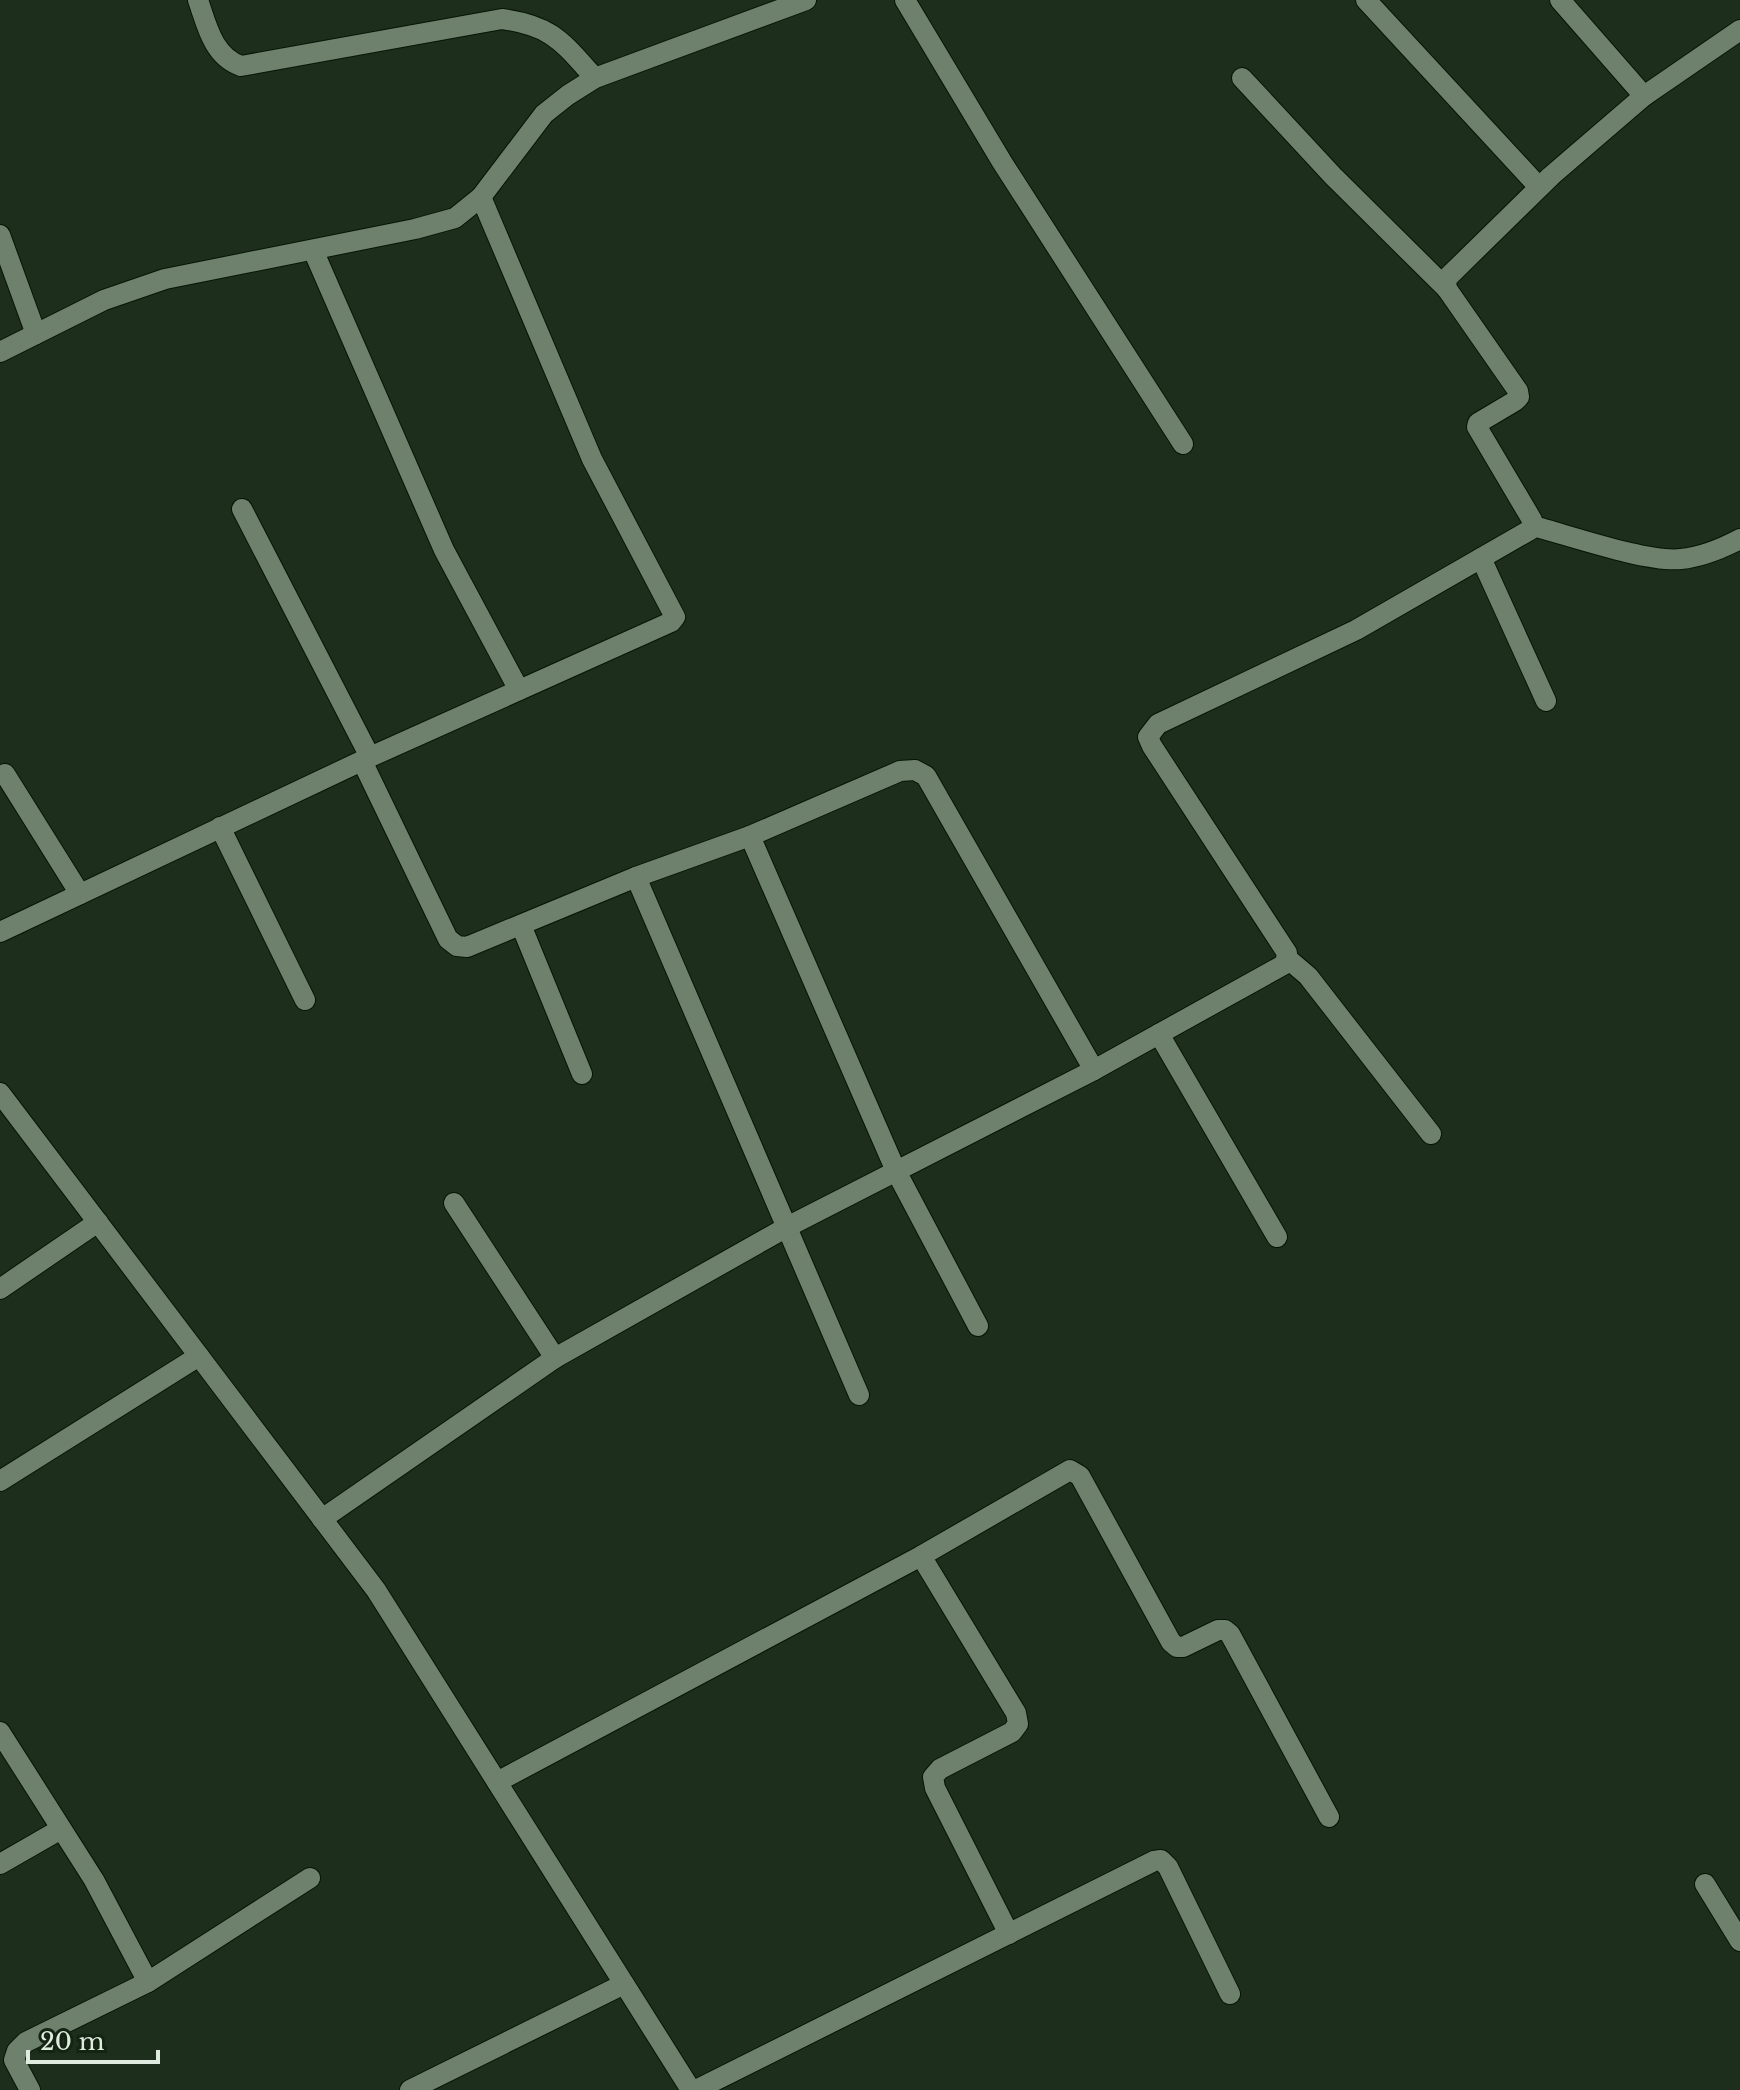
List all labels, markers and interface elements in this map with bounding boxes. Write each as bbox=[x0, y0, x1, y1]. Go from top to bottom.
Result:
scale bar bbox=[28, 2014, 158, 2064]
text: 20 m bbox=[40, 2027, 105, 2056]

